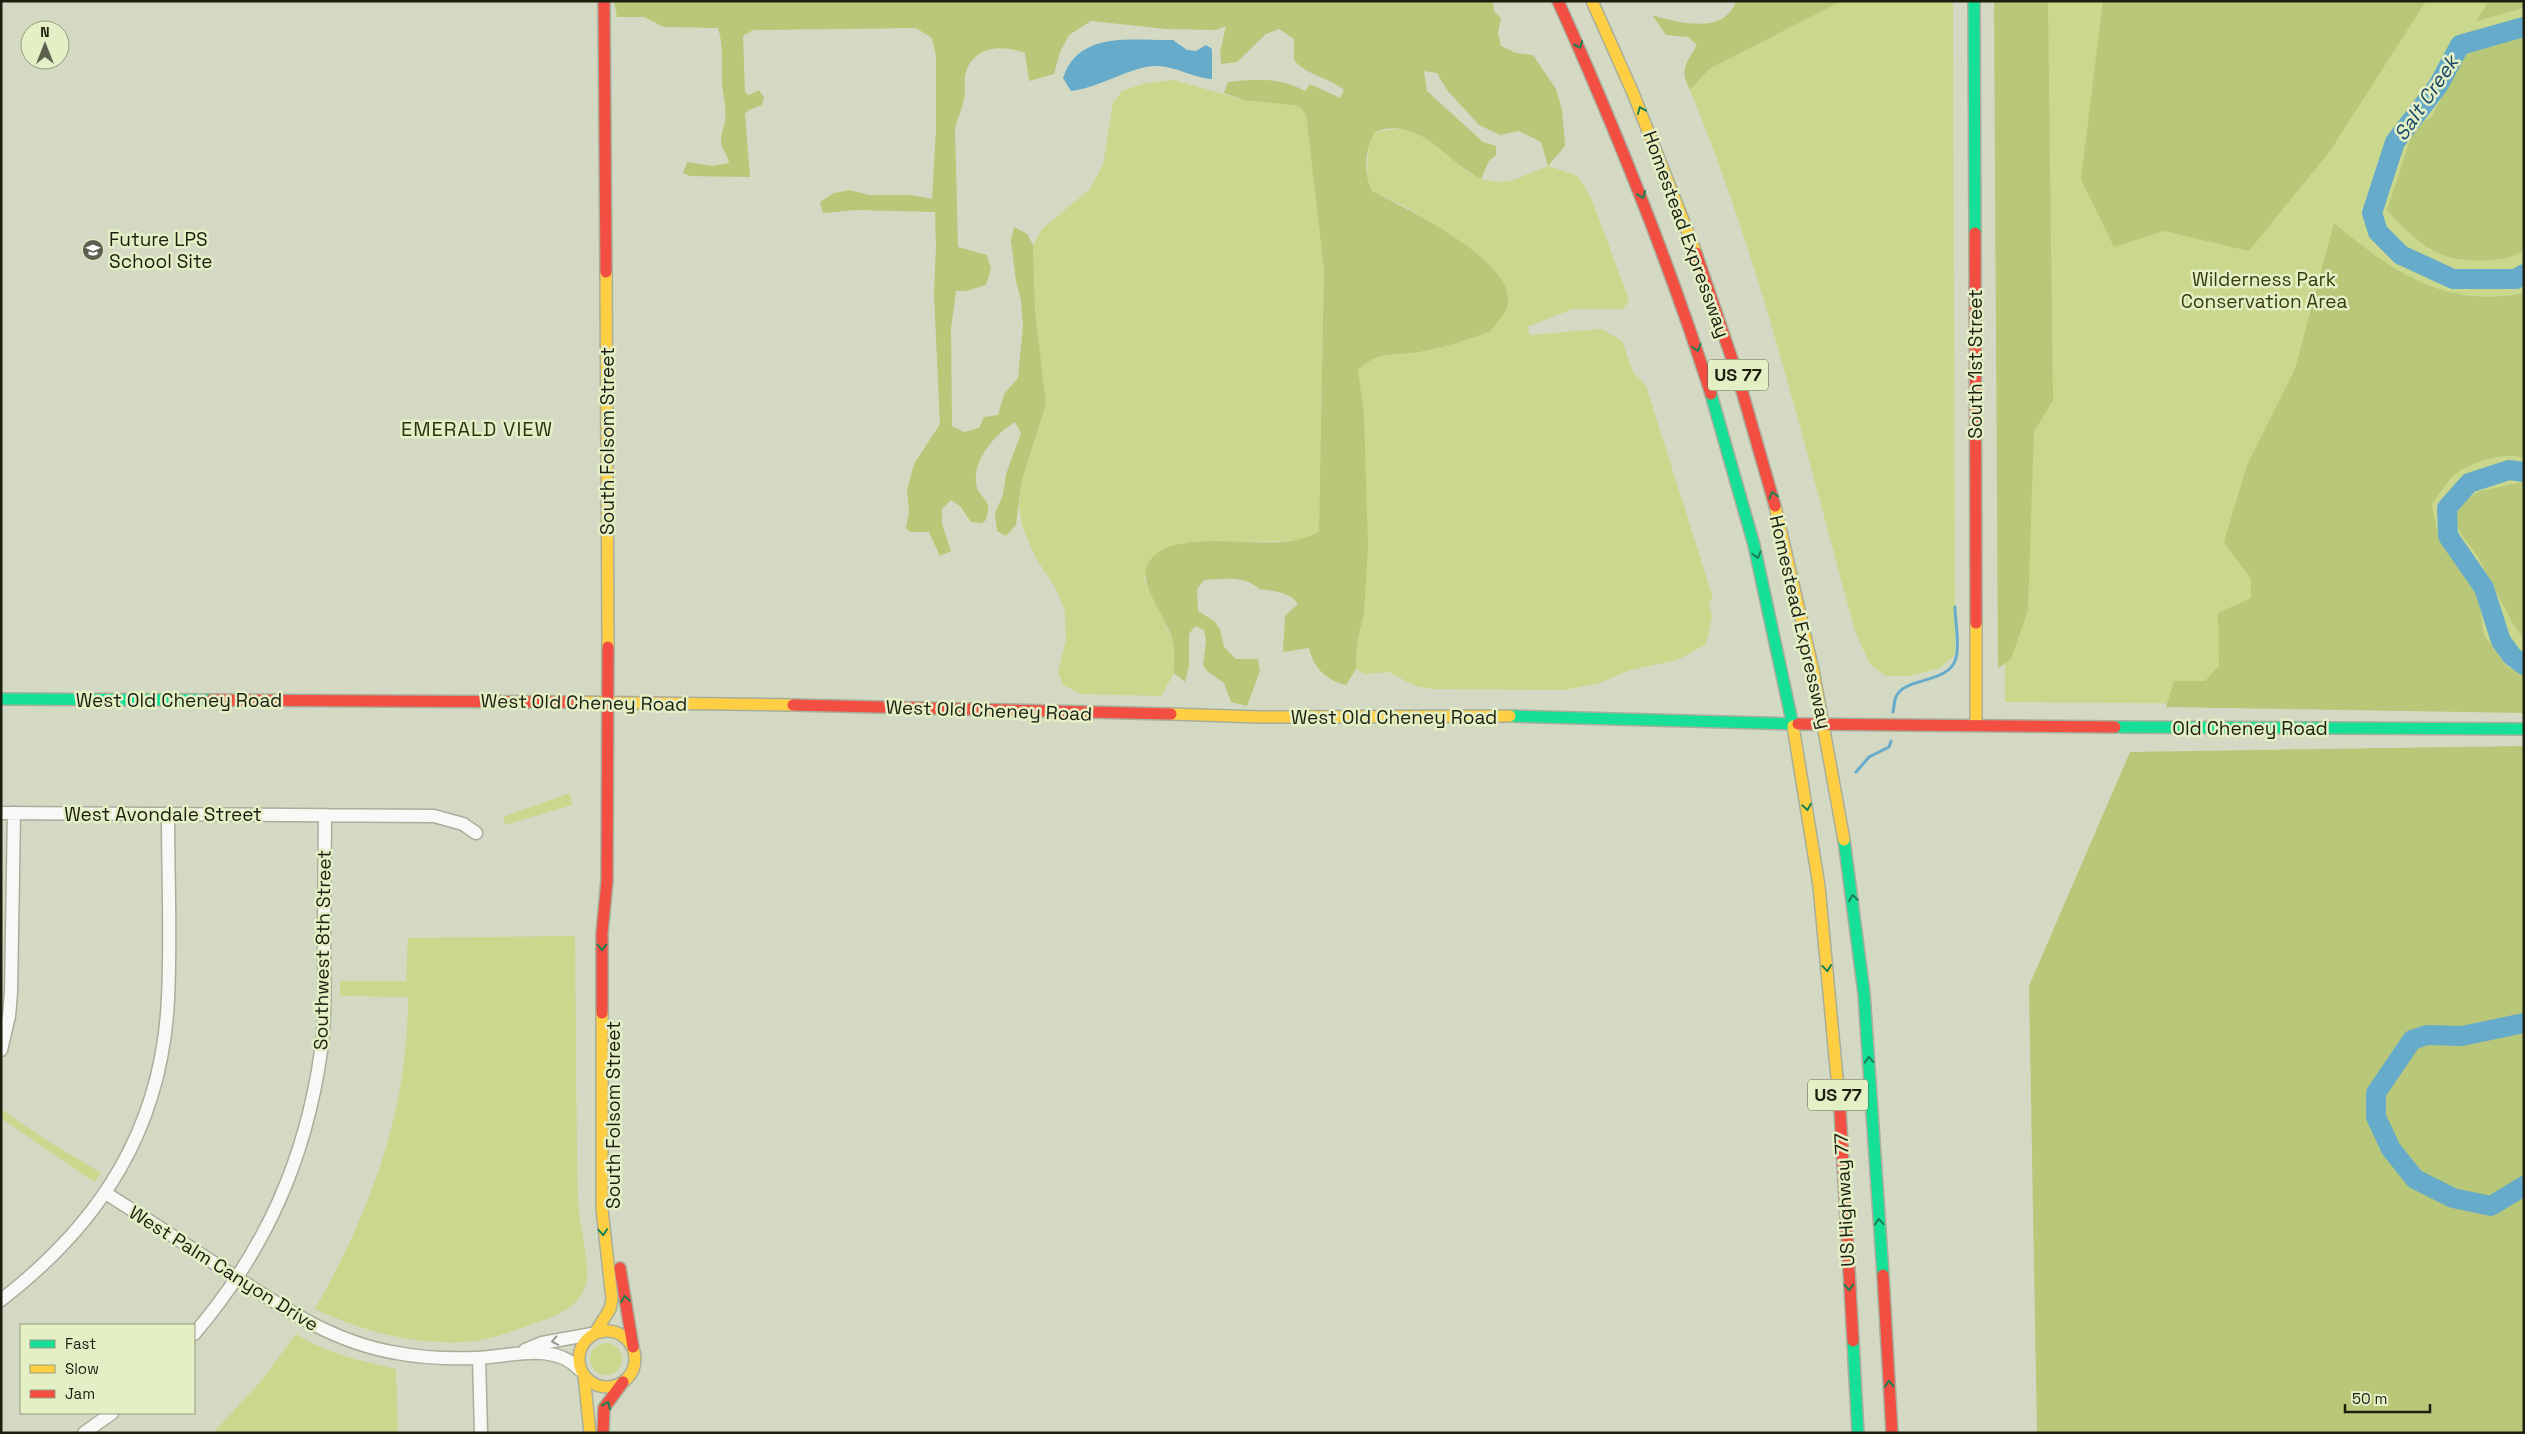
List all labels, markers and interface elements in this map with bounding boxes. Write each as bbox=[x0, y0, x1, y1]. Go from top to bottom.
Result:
north arrow bbox=[20, 20, 70, 70]
text: N bbox=[40, 23, 50, 41]
one-way arrow bbox=[1572, 40, 1583, 49]
water label: Salt Creek bbox=[2388, 48, 2465, 146]
one-way arrow bbox=[1636, 106, 1647, 115]
street label: Homestead Expressway bbox=[1637, 127, 1736, 341]
one-way arrow bbox=[1635, 190, 1646, 199]
place label: Future LPS School Site bbox=[109, 227, 213, 274]
school or university icon: Future LPS School Site bbox=[81, 238, 105, 262]
park label: Wilderness Park Conservation Area bbox=[2181, 267, 2347, 314]
street label: South 1st Street bbox=[1963, 289, 1988, 439]
one-way arrow bbox=[1691, 343, 1701, 352]
street label: South Folsom Street bbox=[595, 347, 620, 535]
road number: US 77 bbox=[1708, 360, 1768, 390]
district label: EMERALD VIEW bbox=[401, 416, 553, 442]
one-way arrow bbox=[1768, 491, 1779, 500]
street label: Homestead Expressway bbox=[1764, 513, 1837, 731]
one-way arrow bbox=[1751, 550, 1761, 558]
street label: West Old Cheney Road bbox=[76, 688, 282, 713]
street label: West Old Cheney Road bbox=[480, 688, 688, 717]
street label: West Old Cheney Road bbox=[885, 694, 1093, 727]
street label: West Old Cheney Road bbox=[1291, 705, 1497, 730]
street label: Old Cheney Road bbox=[2172, 716, 2328, 741]
street label: West Avondale Street bbox=[64, 802, 262, 827]
one-way arrow bbox=[1801, 803, 1811, 811]
street label: Southwest 8th Street bbox=[308, 850, 337, 1050]
one-way arrow bbox=[1848, 894, 1858, 902]
one-way arrow bbox=[597, 944, 607, 952]
one-way arrow bbox=[1821, 965, 1832, 973]
street label: South Folsom Street bbox=[601, 1021, 626, 1209]
one-way arrow bbox=[1863, 1055, 1874, 1063]
road number: US 77 bbox=[1808, 1080, 1868, 1110]
street label: US Highway 77 bbox=[1829, 1132, 1860, 1267]
street label: West Palm Canyon Drive bbox=[124, 1200, 323, 1337]
one-way arrow bbox=[1874, 1218, 1885, 1226]
one-way arrow bbox=[598, 1229, 609, 1237]
one-way arrow bbox=[1844, 1284, 1855, 1292]
one-way arrow bbox=[620, 1294, 631, 1302]
legend bbox=[20, 1324, 195, 1414]
text: Fast bbox=[65, 1334, 96, 1353]
one-way arrow bbox=[551, 1335, 560, 1345]
text: Slow bbox=[65, 1359, 99, 1378]
one-way arrow bbox=[1884, 1380, 1895, 1388]
scale bar bbox=[2345, 1382, 2430, 1414]
text: Jam bbox=[65, 1384, 95, 1403]
text: 50 m bbox=[2352, 1389, 2387, 1408]
one-way arrow bbox=[600, 1401, 611, 1410]

